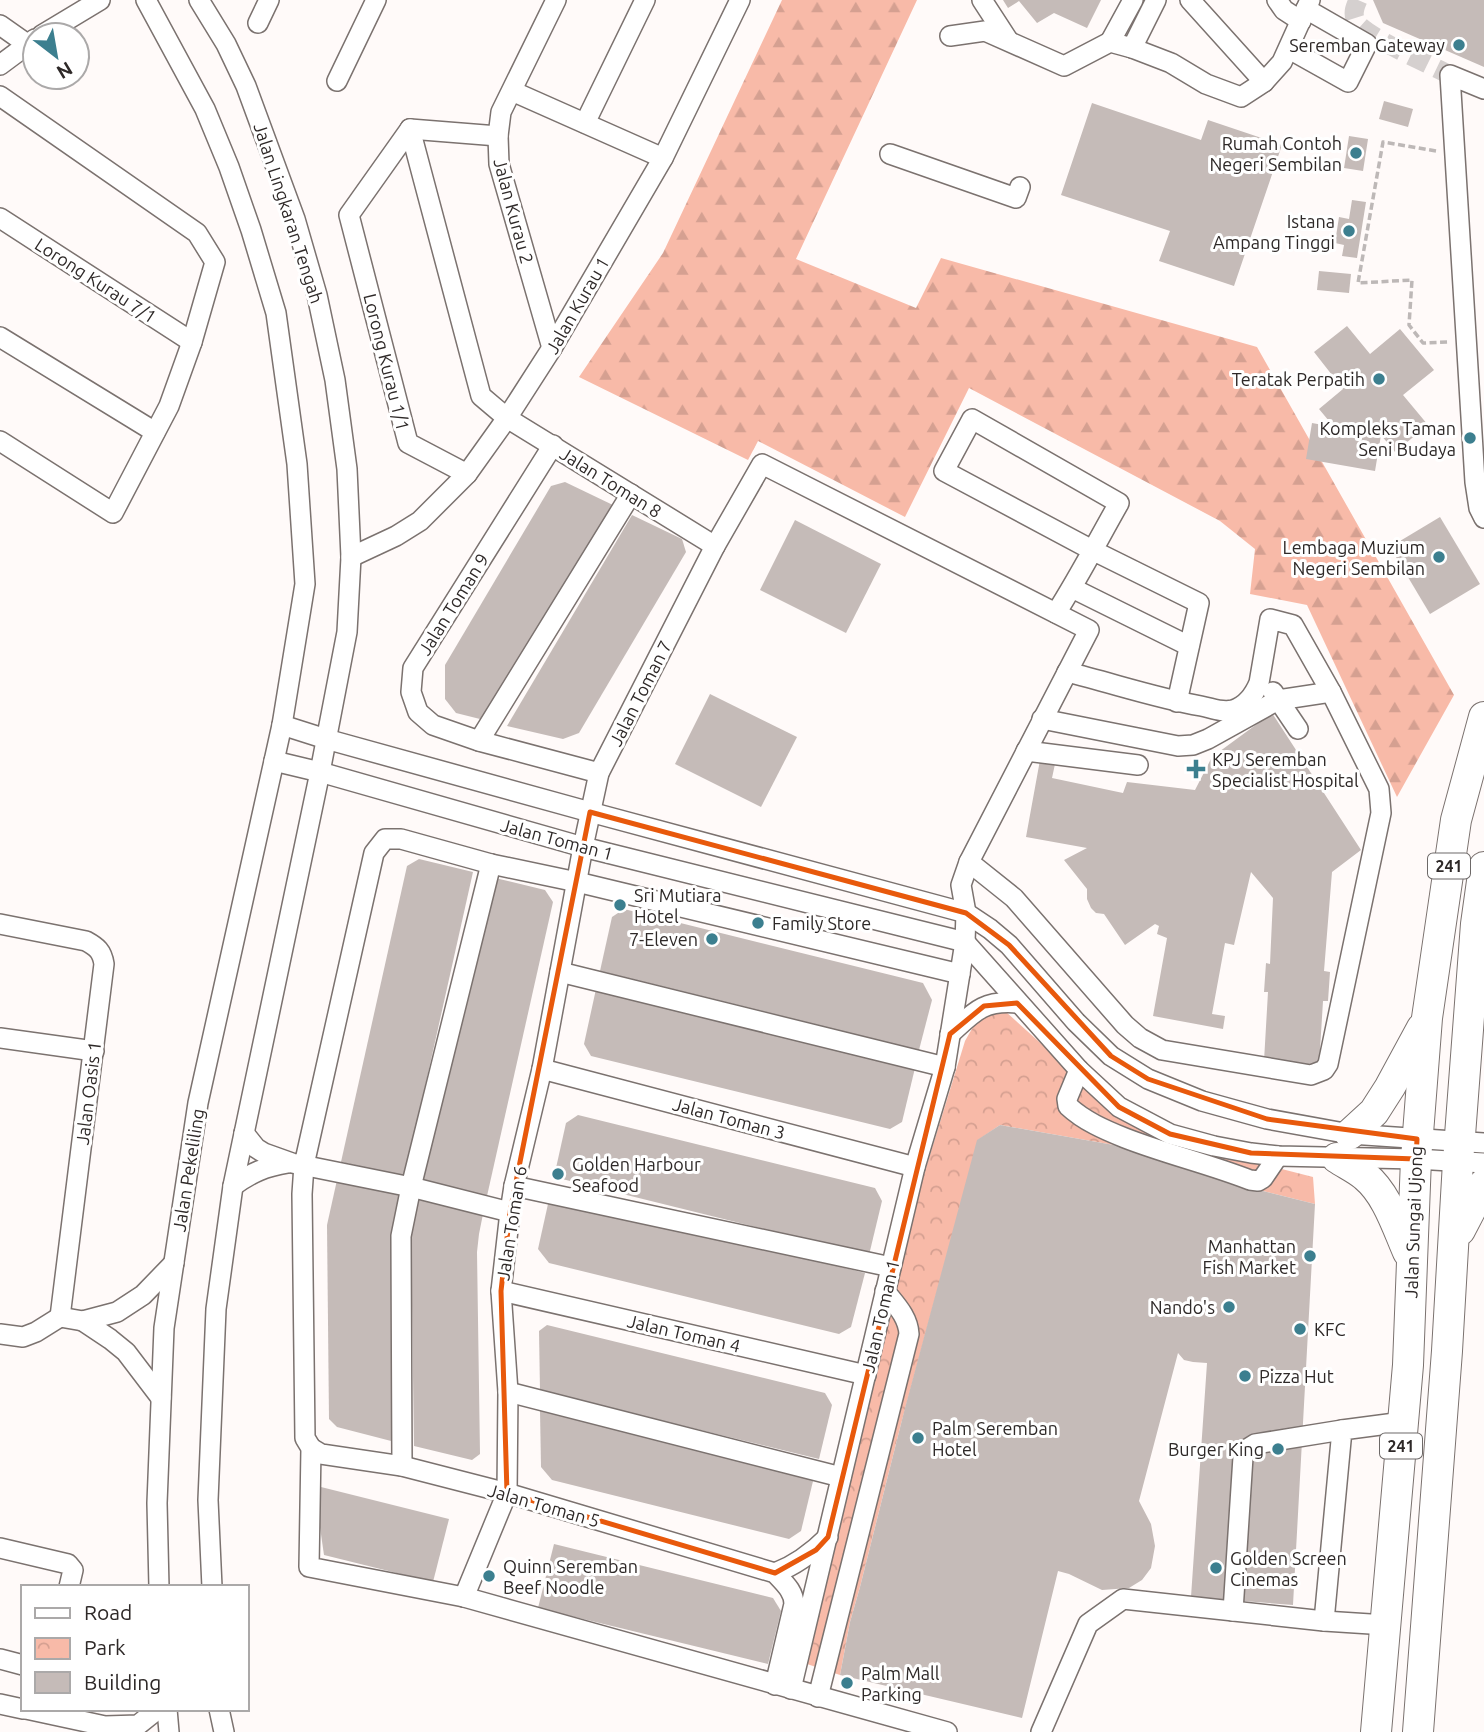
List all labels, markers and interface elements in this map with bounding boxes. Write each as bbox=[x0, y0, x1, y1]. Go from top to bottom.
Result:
north arrow bbox=[21, 21, 91, 91]
place label: Seremban Gateway bbox=[1289, 35, 1445, 55]
marker: Seremban Gateway bbox=[1451, 37, 1467, 53]
text: N bbox=[53, 57, 77, 84]
street label: Jalan Lingkaran Tengah bbox=[250, 120, 328, 306]
place label: Rumah Contoh Negeri Sembilan bbox=[1210, 133, 1342, 174]
marker: Rumah Contoh Negeri Sembilan bbox=[1348, 145, 1364, 161]
street label: Jalan Kurau 2 bbox=[490, 156, 538, 266]
place label: Istana Ampang Tinggi bbox=[1213, 211, 1335, 252]
marker: Istana Ampang Tinggi bbox=[1341, 223, 1357, 239]
street label: Lorong Kurau 7/1 bbox=[32, 233, 160, 327]
street label: Jalan Kurau 1 bbox=[541, 253, 613, 357]
street label: Lorong Kurau 1/1 bbox=[360, 292, 414, 432]
place label: Teratak Perpatih bbox=[1232, 369, 1365, 389]
marker: Teratak Perpatih bbox=[1371, 371, 1387, 387]
place label: Kompleks Taman Seni Budaya bbox=[1319, 418, 1456, 459]
marker: Kompleks Taman Seni Budaya bbox=[1462, 430, 1478, 446]
street label: Jalan Toman 8 bbox=[557, 443, 665, 521]
place label: Lembaga Muzium Negeri Sembilan bbox=[1282, 537, 1425, 578]
marker: Lembaga Muzium Negeri Sembilan bbox=[1431, 549, 1447, 565]
street label: Jalan Toman 9 bbox=[414, 550, 492, 658]
street label: Jalan Toman 7 bbox=[605, 637, 675, 749]
place label: KPJ Seremban Specialist Hospital bbox=[1212, 749, 1359, 790]
marker: KPJ Seremban Specialist Hospital bbox=[1186, 759, 1206, 779]
street label: Jalan Toman 1 bbox=[499, 814, 615, 864]
road number: 241 bbox=[1428, 853, 1470, 878]
place label: Sri Mutiara Hotel bbox=[634, 885, 721, 926]
marker: Sri Mutiara Hotel bbox=[612, 897, 628, 913]
place label: Family Store bbox=[772, 913, 871, 933]
marker: Family Store bbox=[750, 915, 766, 931]
place label: 7-Eleven bbox=[629, 929, 698, 949]
marker: 7-Eleven bbox=[704, 931, 720, 947]
street label: Jalan Oasis 1 bbox=[72, 1040, 104, 1146]
street label: Jalan Toman 3 bbox=[671, 1093, 787, 1143]
street label: Jalan Pekeliling bbox=[168, 1107, 208, 1233]
street label: Jalan Sungai Ujong bbox=[1400, 1145, 1426, 1299]
place label: Golden Harbour Seafood bbox=[572, 1154, 701, 1195]
street label: Jalan Toman 6 bbox=[492, 1164, 530, 1282]
marker: Golden Harbour Seafood bbox=[550, 1166, 566, 1182]
place label: Manhattan Fish Market bbox=[1202, 1236, 1296, 1277]
marker: Manhattan Fish Market bbox=[1302, 1248, 1318, 1264]
street label: Jalan Toman 1 bbox=[857, 1257, 903, 1375]
place label: Nando's bbox=[1150, 1297, 1215, 1317]
marker: Nando's bbox=[1221, 1299, 1237, 1315]
street label: Jalan Toman 4 bbox=[625, 1310, 743, 1356]
place label: KFC bbox=[1314, 1319, 1345, 1339]
marker: KFC bbox=[1292, 1321, 1308, 1337]
place label: Pizza Hut bbox=[1259, 1366, 1334, 1386]
marker: Pizza Hut bbox=[1237, 1368, 1253, 1384]
place label: Palm Seremban Hotel bbox=[932, 1418, 1058, 1459]
marker: Palm Seremban Hotel bbox=[910, 1430, 926, 1446]
road number: 241 bbox=[1380, 1434, 1422, 1458]
place label: Burger King bbox=[1168, 1439, 1264, 1459]
marker: Burger King bbox=[1270, 1441, 1286, 1457]
street label: Jalan Toman 5 bbox=[486, 1479, 602, 1531]
place label: Golden Screen Cinemas bbox=[1230, 1548, 1347, 1589]
place label: Quinn Seremban Beef Noodle bbox=[503, 1556, 638, 1597]
marker: Golden Screen Cinemas bbox=[1208, 1560, 1224, 1576]
marker: Quinn Seremban Beef Noodle bbox=[481, 1568, 497, 1584]
legend bbox=[21, 1585, 248, 1711]
text: Road bbox=[84, 1600, 132, 1624]
text: Park bbox=[84, 1635, 126, 1659]
place label: Palm Mall Parking bbox=[861, 1663, 940, 1704]
text: Building bbox=[84, 1670, 161, 1694]
marker: Palm Mall Parking bbox=[839, 1675, 855, 1691]

